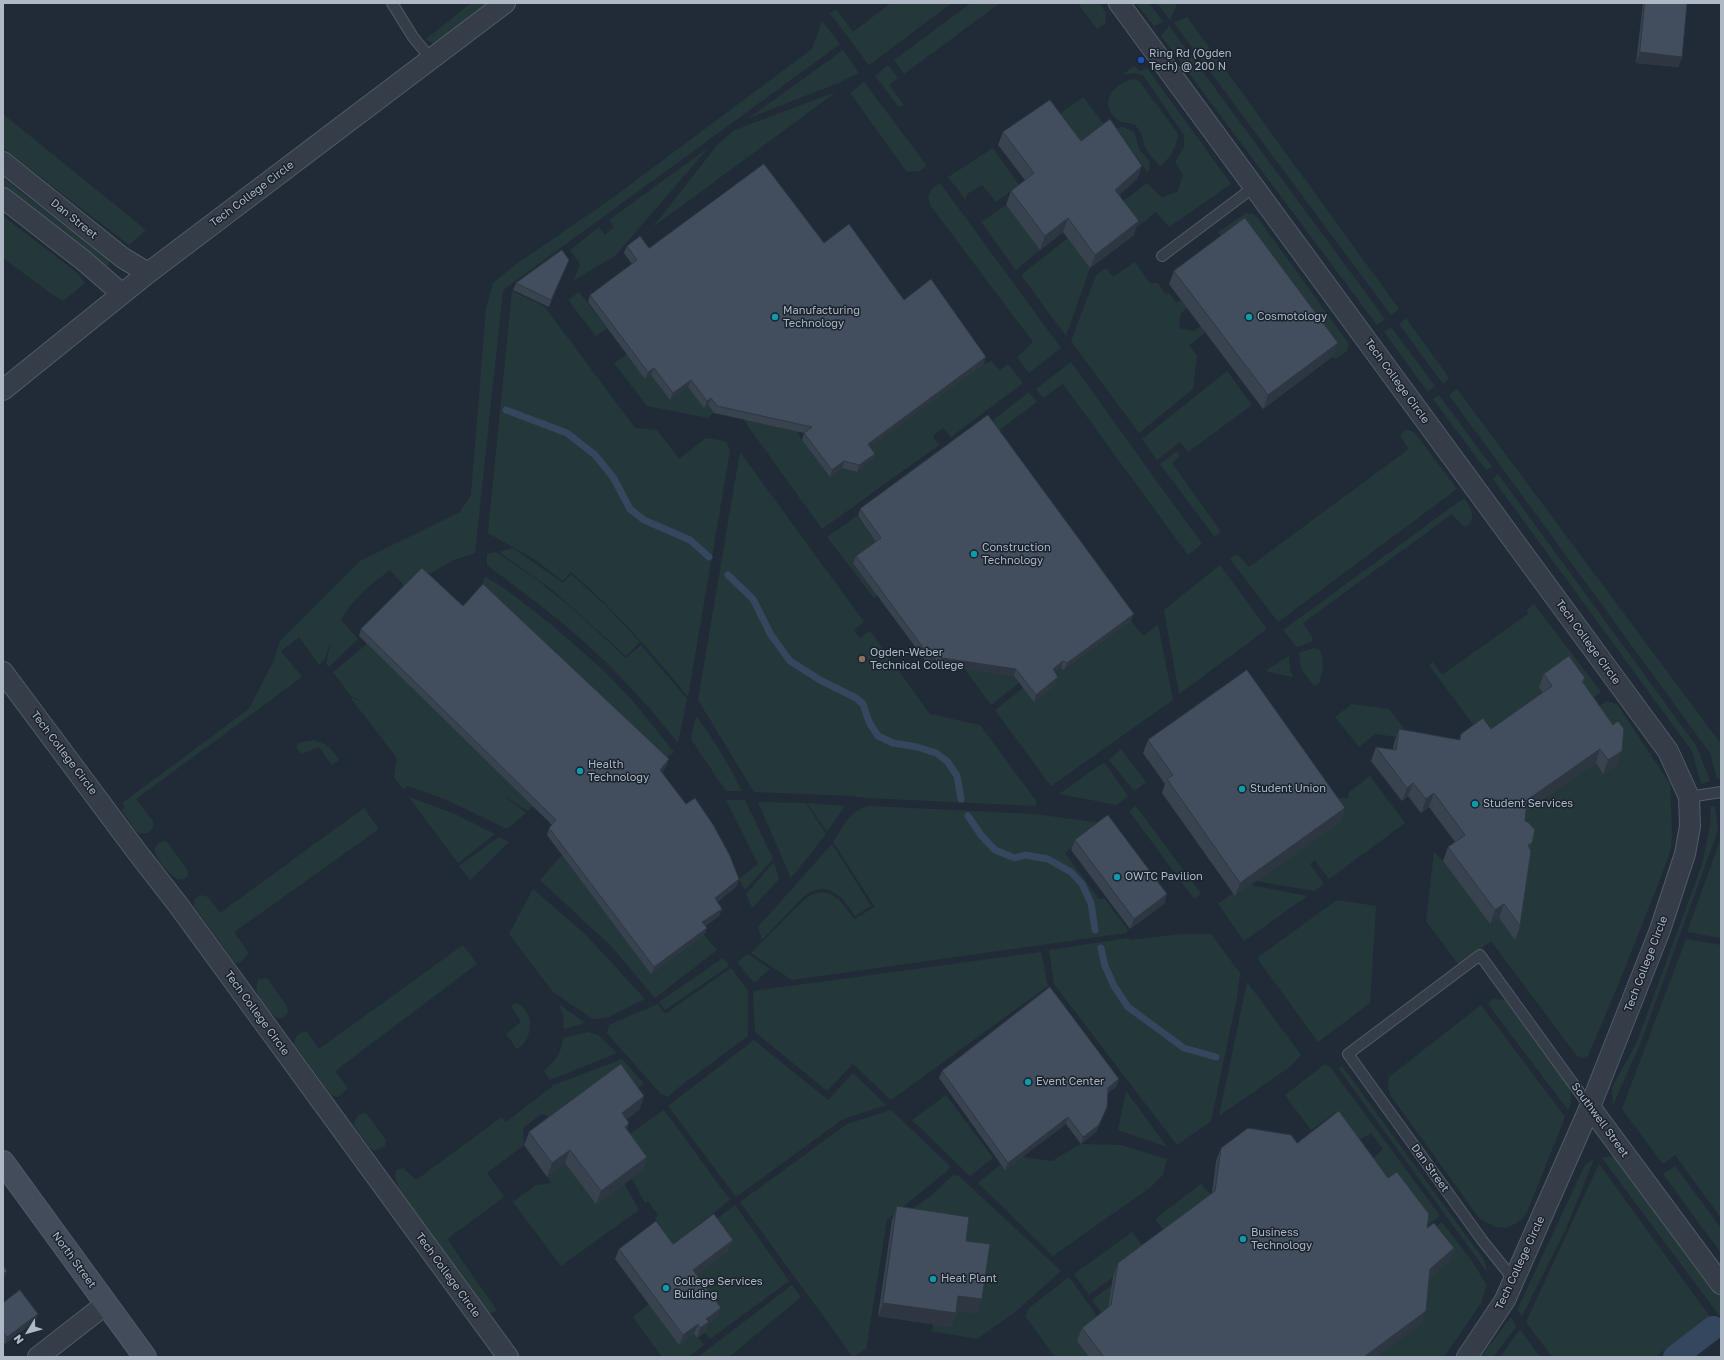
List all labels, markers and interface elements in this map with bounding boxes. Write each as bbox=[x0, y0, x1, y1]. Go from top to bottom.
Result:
place label: Ring Rd (Ogden Tech) @ 200 N bbox=[1149, 47, 1232, 73]
marker: Ring Rd (Ogden Tech) @ 200 N bbox=[1136, 55, 1146, 65]
street label: Tech College Circle bbox=[208, 158, 296, 230]
street label: Dan Street bbox=[48, 196, 100, 242]
place label: Manufacturing Technology bbox=[783, 304, 860, 330]
place label: Cosmotology bbox=[1257, 310, 1327, 324]
marker: Manufacturing Technology bbox=[770, 312, 780, 322]
marker: Cosmotology bbox=[1244, 312, 1254, 322]
street label: Tech College Circle bbox=[1362, 336, 1432, 426]
place label: Construction Technology bbox=[982, 541, 1051, 567]
marker: Construction Technology bbox=[969, 549, 979, 559]
street label: Tech College Circle bbox=[1553, 597, 1623, 687]
place label: Ogden-Weber Technical College bbox=[870, 646, 964, 672]
marker: Ogden-Weber Technical College bbox=[857, 654, 867, 664]
street label: Tech College Circle bbox=[28, 709, 100, 797]
place label: Health Technology bbox=[588, 758, 649, 784]
marker: Health Technology bbox=[575, 766, 585, 776]
place label: Student Union bbox=[1250, 782, 1326, 796]
marker: Student Union bbox=[1237, 784, 1247, 794]
place label: Student Services bbox=[1483, 797, 1573, 811]
marker: Student Services bbox=[1470, 799, 1480, 809]
place label: OWTC Pavilion bbox=[1125, 870, 1203, 884]
marker: OWTC Pavilion bbox=[1112, 872, 1122, 882]
street label: Tech College Circle bbox=[1622, 914, 1670, 1014]
street label: Tech College Circle bbox=[222, 968, 292, 1058]
place label: Event Center bbox=[1036, 1075, 1104, 1089]
marker: Event Center bbox=[1023, 1077, 1033, 1087]
street label: Southwell Street bbox=[1569, 1080, 1631, 1160]
street label: Dan Street bbox=[1408, 1141, 1452, 1195]
street label: Tech College Circle bbox=[1493, 1214, 1547, 1312]
place label: Business Technology bbox=[1251, 1226, 1312, 1252]
street label: North Street bbox=[49, 1229, 99, 1291]
street label: Tech College Circle bbox=[413, 1230, 483, 1320]
marker: Business Technology bbox=[1238, 1234, 1248, 1244]
place label: Heat Plant bbox=[941, 1272, 997, 1286]
marker: Heat Plant bbox=[928, 1274, 938, 1284]
place label: College Services Building bbox=[674, 1275, 763, 1301]
marker: College Services Building bbox=[661, 1283, 671, 1293]
north arrow bbox=[8, 1312, 48, 1352]
text: N bbox=[10, 1332, 26, 1347]

